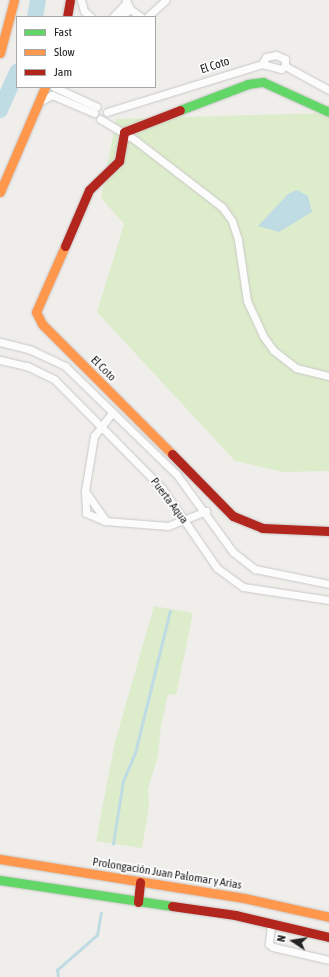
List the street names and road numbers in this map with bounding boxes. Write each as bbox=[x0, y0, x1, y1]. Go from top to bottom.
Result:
street label: El Coto bbox=[199, 55, 231, 77]
street label: El Coto bbox=[87, 353, 119, 385]
street label: Puerta Aqua bbox=[147, 475, 191, 527]
street label: Prolongación Juan Palomar y Arias bbox=[91, 855, 243, 893]

